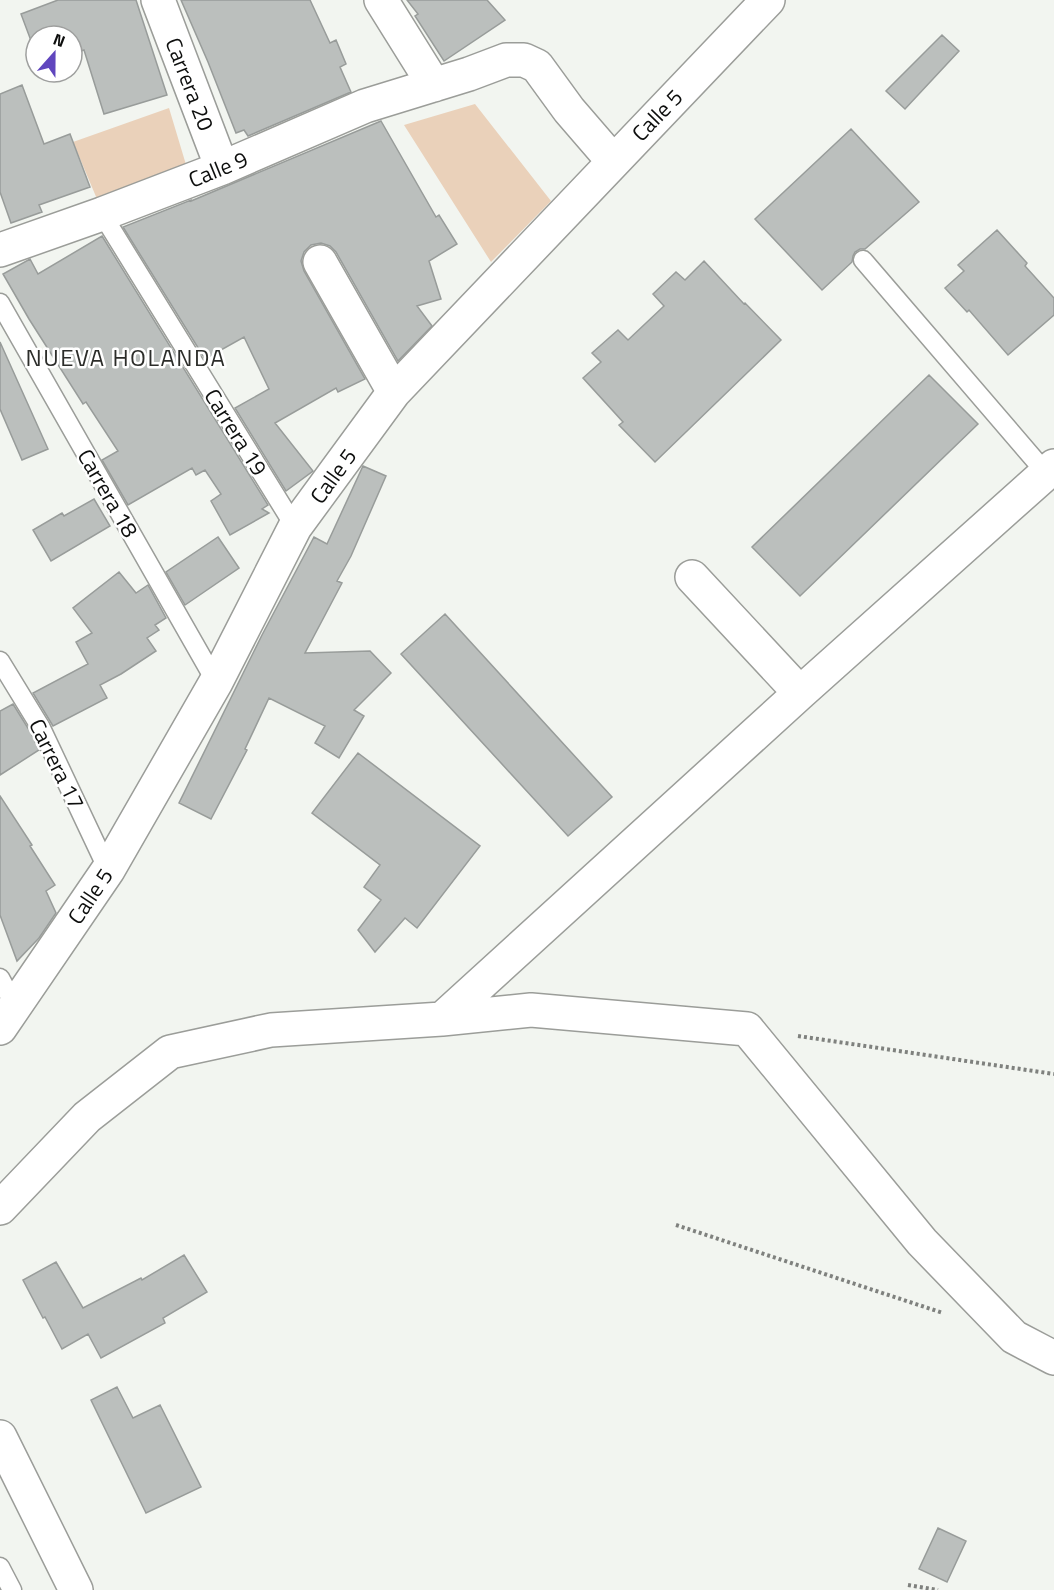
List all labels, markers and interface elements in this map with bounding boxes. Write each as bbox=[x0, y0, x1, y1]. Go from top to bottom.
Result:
north arrow bbox=[24, 24, 84, 84]
text: N bbox=[50, 27, 69, 53]
street label: Carrera 20 bbox=[157, 33, 223, 135]
street label: Calle 5 bbox=[623, 81, 691, 149]
street label: Calle 9 bbox=[183, 142, 253, 196]
district label: NUEVA HOLANDA bbox=[26, 339, 226, 375]
street label: Carrera 19 bbox=[196, 382, 276, 482]
street label: Calle 5 bbox=[301, 441, 365, 511]
street label: Carrera 18 bbox=[69, 442, 147, 544]
street label: Carrera 17 bbox=[20, 713, 94, 815]
street label: Calle 5 bbox=[59, 861, 121, 931]

